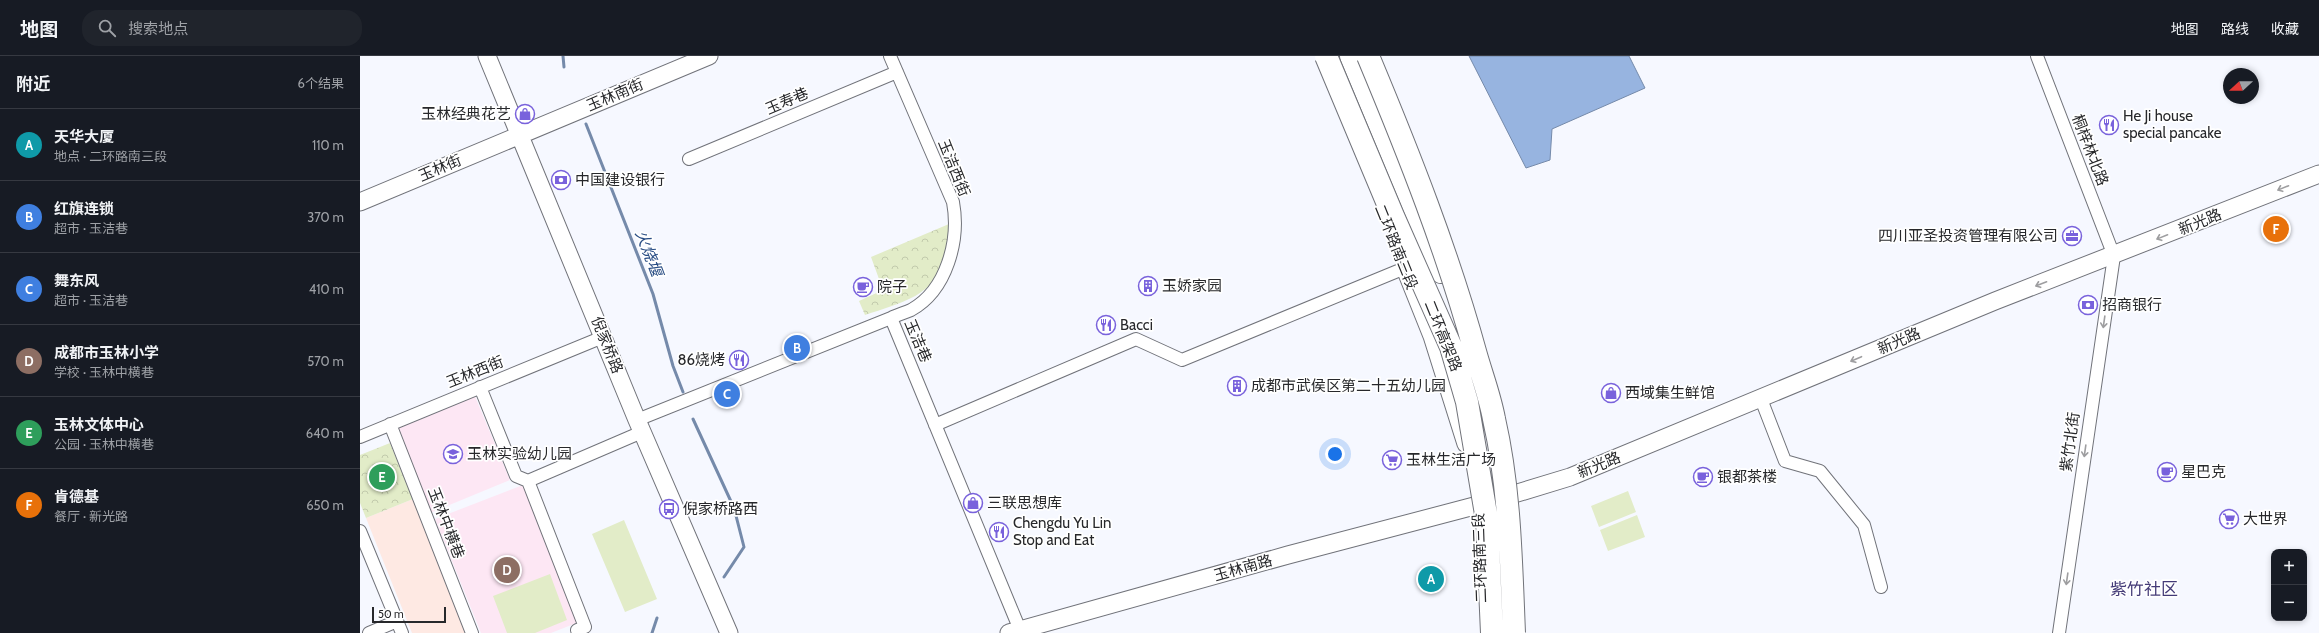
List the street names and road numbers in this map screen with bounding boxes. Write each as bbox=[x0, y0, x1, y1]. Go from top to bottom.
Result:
street label: 玉林南街 bbox=[584, 75, 646, 115]
street label: 玉寿巷 bbox=[763, 84, 811, 118]
street label: 桐梓林北路 bbox=[2068, 112, 2112, 188]
street label: 玉洁西街 bbox=[934, 137, 974, 199]
street label: 玉林街 bbox=[416, 151, 464, 185]
street label: 二环路南三段 bbox=[1371, 202, 1421, 292]
street label: 新光路 bbox=[2176, 205, 2224, 239]
street label: 二环高架路 bbox=[1421, 298, 1465, 374]
street label: 倪家桥路 bbox=[587, 314, 627, 376]
street label: 玉洁巷 bbox=[901, 317, 935, 365]
street label: 新光路 bbox=[1875, 324, 1923, 358]
street label: 玉林西街 bbox=[444, 352, 506, 392]
street label: 紫竹北街 bbox=[2057, 411, 2083, 473]
street label: 新光路 bbox=[1575, 448, 1623, 482]
street label: 玉林中横巷 bbox=[424, 485, 468, 561]
street label: 二环路南三段 bbox=[1469, 513, 1491, 603]
street label: 玉林南路 bbox=[1212, 551, 1274, 585]

